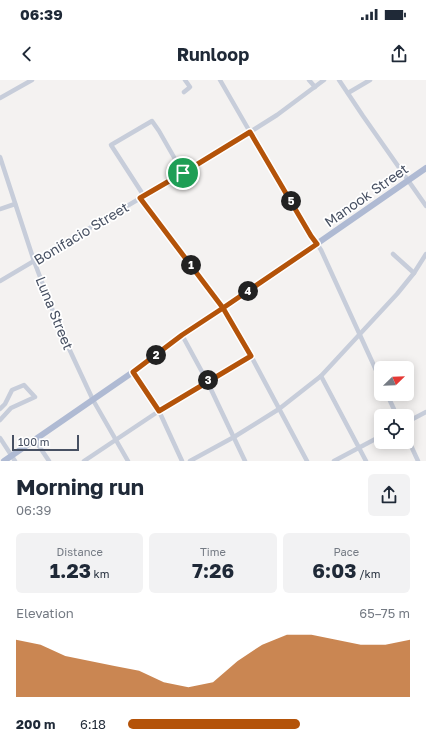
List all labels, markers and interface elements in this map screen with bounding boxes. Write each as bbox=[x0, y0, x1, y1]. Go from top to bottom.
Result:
text: 06:39 bbox=[20, 5, 63, 23]
icon: back bbox=[16, 43, 38, 65]
text: Runloop bbox=[177, 43, 249, 65]
icon: share bbox=[388, 43, 410, 65]
pin bbox=[166, 156, 200, 190]
street label: Manook Street bbox=[321, 160, 411, 230]
icon: arrive bbox=[172, 162, 194, 184]
pin: 5 bbox=[281, 191, 301, 211]
text: 5 bbox=[288, 194, 294, 207]
street label: Bonifacio Street bbox=[31, 198, 131, 268]
pin: 1 bbox=[181, 255, 201, 275]
text: 1 bbox=[188, 258, 194, 271]
street label: Luna Street bbox=[33, 274, 77, 352]
pin: 4 bbox=[238, 281, 258, 301]
text: 4 bbox=[245, 284, 251, 297]
pin: 2 bbox=[146, 345, 166, 365]
text: 2 bbox=[153, 348, 159, 361]
north arrow bbox=[374, 361, 414, 401]
map controls bbox=[374, 361, 414, 449]
pin: 3 bbox=[198, 370, 218, 390]
text: 3 bbox=[205, 373, 211, 386]
button: locate bbox=[374, 409, 414, 449]
scale bar bbox=[12, 433, 79, 452]
text: 100 m bbox=[18, 435, 49, 448]
text: Morning run bbox=[16, 473, 144, 500]
button: share bbox=[368, 474, 410, 516]
text: 06:39 bbox=[16, 502, 51, 518]
text: Distance bbox=[57, 545, 103, 558]
text: Time bbox=[200, 545, 226, 558]
text: Pace bbox=[333, 545, 359, 558]
text: 1.23 bbox=[50, 558, 91, 582]
text: 7:26 bbox=[192, 558, 234, 582]
text: 6:03 bbox=[312, 558, 356, 582]
text: km bbox=[91, 567, 110, 580]
text: /km bbox=[356, 567, 380, 580]
text: Elevation bbox=[16, 605, 74, 621]
text: 65–75 m bbox=[359, 605, 410, 621]
text: 200 m bbox=[16, 716, 55, 732]
text: 6:18 bbox=[80, 716, 106, 732]

